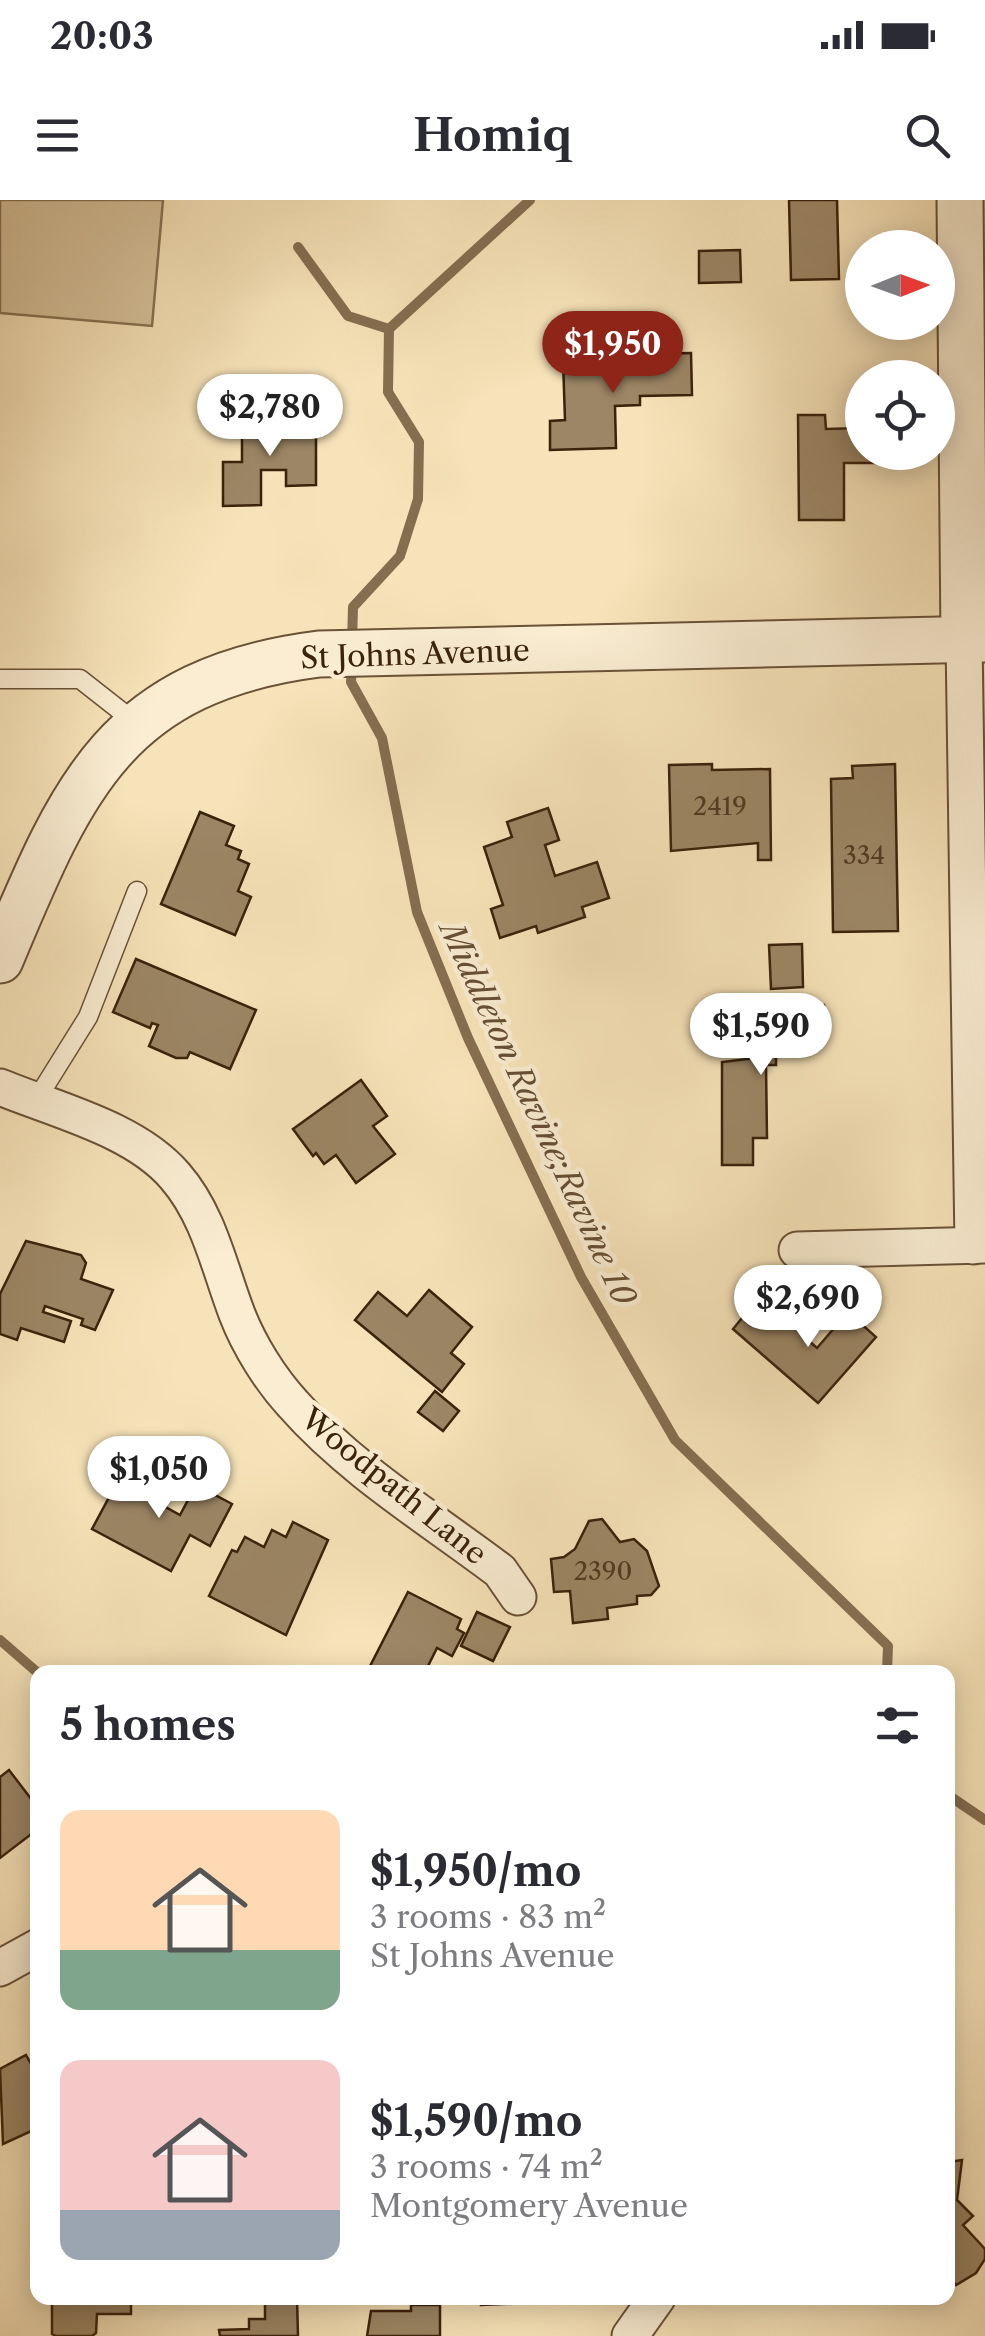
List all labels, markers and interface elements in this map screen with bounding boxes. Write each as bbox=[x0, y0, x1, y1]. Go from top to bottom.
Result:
text: 20:03 bbox=[50, 12, 154, 59]
text: Homiq bbox=[413, 107, 572, 163]
icon: menu bbox=[30, 108, 85, 163]
icon: search bbox=[900, 108, 955, 163]
north arrow bbox=[845, 230, 955, 340]
map controls bbox=[845, 230, 955, 470]
pin: $1,950 bbox=[532, 311, 694, 396]
text: $1,950 bbox=[564, 324, 662, 363]
button: locate bbox=[845, 360, 955, 470]
pin: $2,780 bbox=[189, 374, 351, 459]
text: $2,780 bbox=[219, 387, 321, 426]
street label: St Johns Avenue bbox=[300, 632, 530, 676]
house number: 2419 bbox=[693, 791, 747, 822]
house number: 334 bbox=[843, 840, 885, 871]
water label: Middleton Ravine;Ravine 10 bbox=[430, 912, 644, 1312]
pin: $1,590 bbox=[680, 993, 842, 1078]
text: $1,590 bbox=[712, 1006, 810, 1045]
pin: $2,690 bbox=[727, 1265, 889, 1350]
text: $2,690 bbox=[756, 1278, 860, 1317]
street label: Woodpath Lane bbox=[293, 1399, 494, 1572]
pin: $1,050 bbox=[78, 1436, 240, 1521]
text: $1,050 bbox=[109, 1449, 209, 1488]
house number: 2390 bbox=[574, 1556, 632, 1587]
icon: filters bbox=[870, 1698, 925, 1753]
text: 5 homes bbox=[60, 1699, 236, 1751]
text: $1,950/mo bbox=[370, 1845, 581, 1897]
icon: home bbox=[140, 1850, 260, 1970]
text: 3 rooms · 83 m² bbox=[370, 1897, 606, 1936]
text: St Johns Avenue bbox=[370, 1936, 615, 1975]
text: $1,590/mo bbox=[370, 2095, 582, 2147]
icon: home bbox=[140, 2100, 260, 2220]
text: 3 rooms · 74 m² bbox=[370, 2147, 603, 2186]
text: Montgomery Avenue bbox=[370, 2186, 688, 2225]

